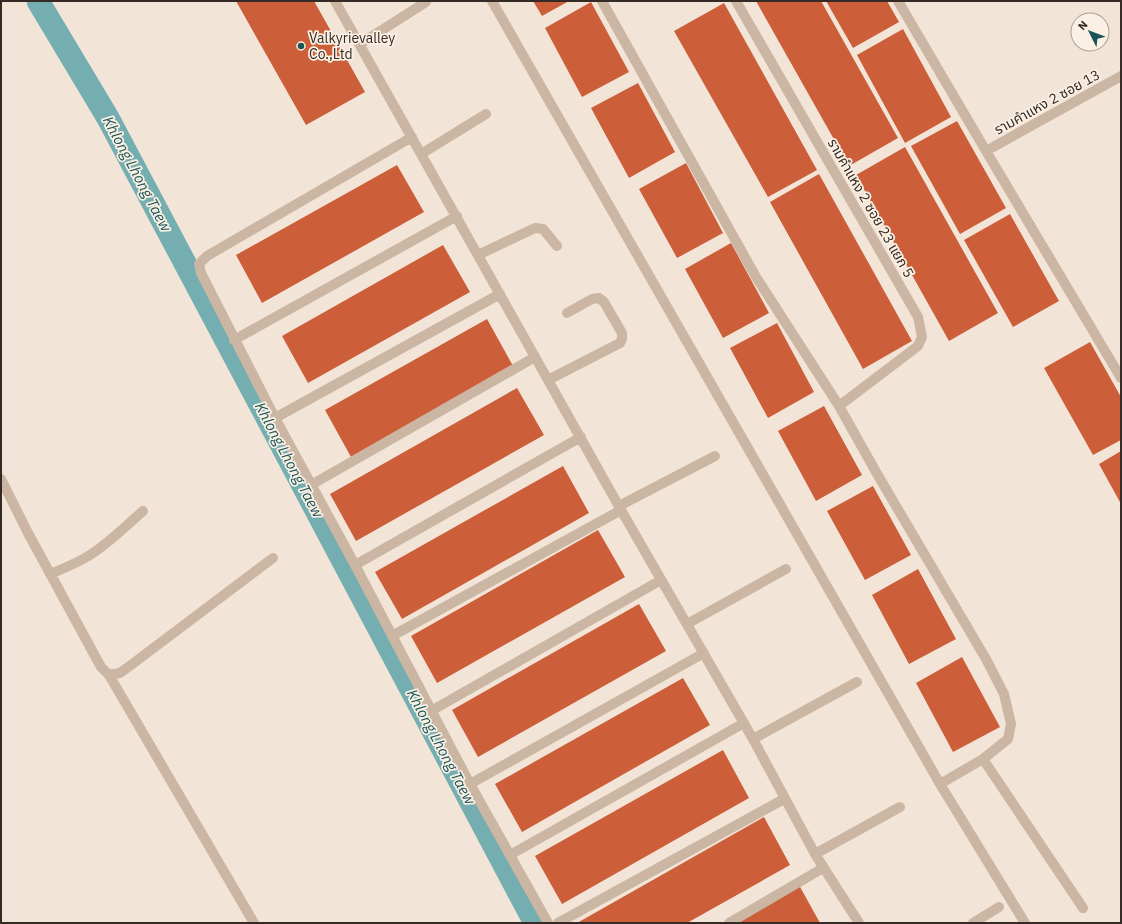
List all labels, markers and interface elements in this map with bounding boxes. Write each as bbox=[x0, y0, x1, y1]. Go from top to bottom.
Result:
north arrow bbox=[1070, 12, 1110, 52]
text: N bbox=[1075, 18, 1090, 33]
place label: Valkyrievalley Co.,Ltd bbox=[309, 29, 395, 63]
marker: Valkyrievalley Co.,Ltd bbox=[296, 41, 306, 51]
street label: รามคำแหง 2 ซอย 13 bbox=[991, 65, 1103, 139]
water label: Khlong Lhong Taew bbox=[99, 113, 176, 236]
street label: รามคำแหง 2 ซอย 23 แยก 5 bbox=[824, 135, 918, 281]
water label: Khlong Lhong Taew bbox=[251, 399, 328, 522]
water label: Khlong Lhong Taew bbox=[403, 686, 480, 809]

